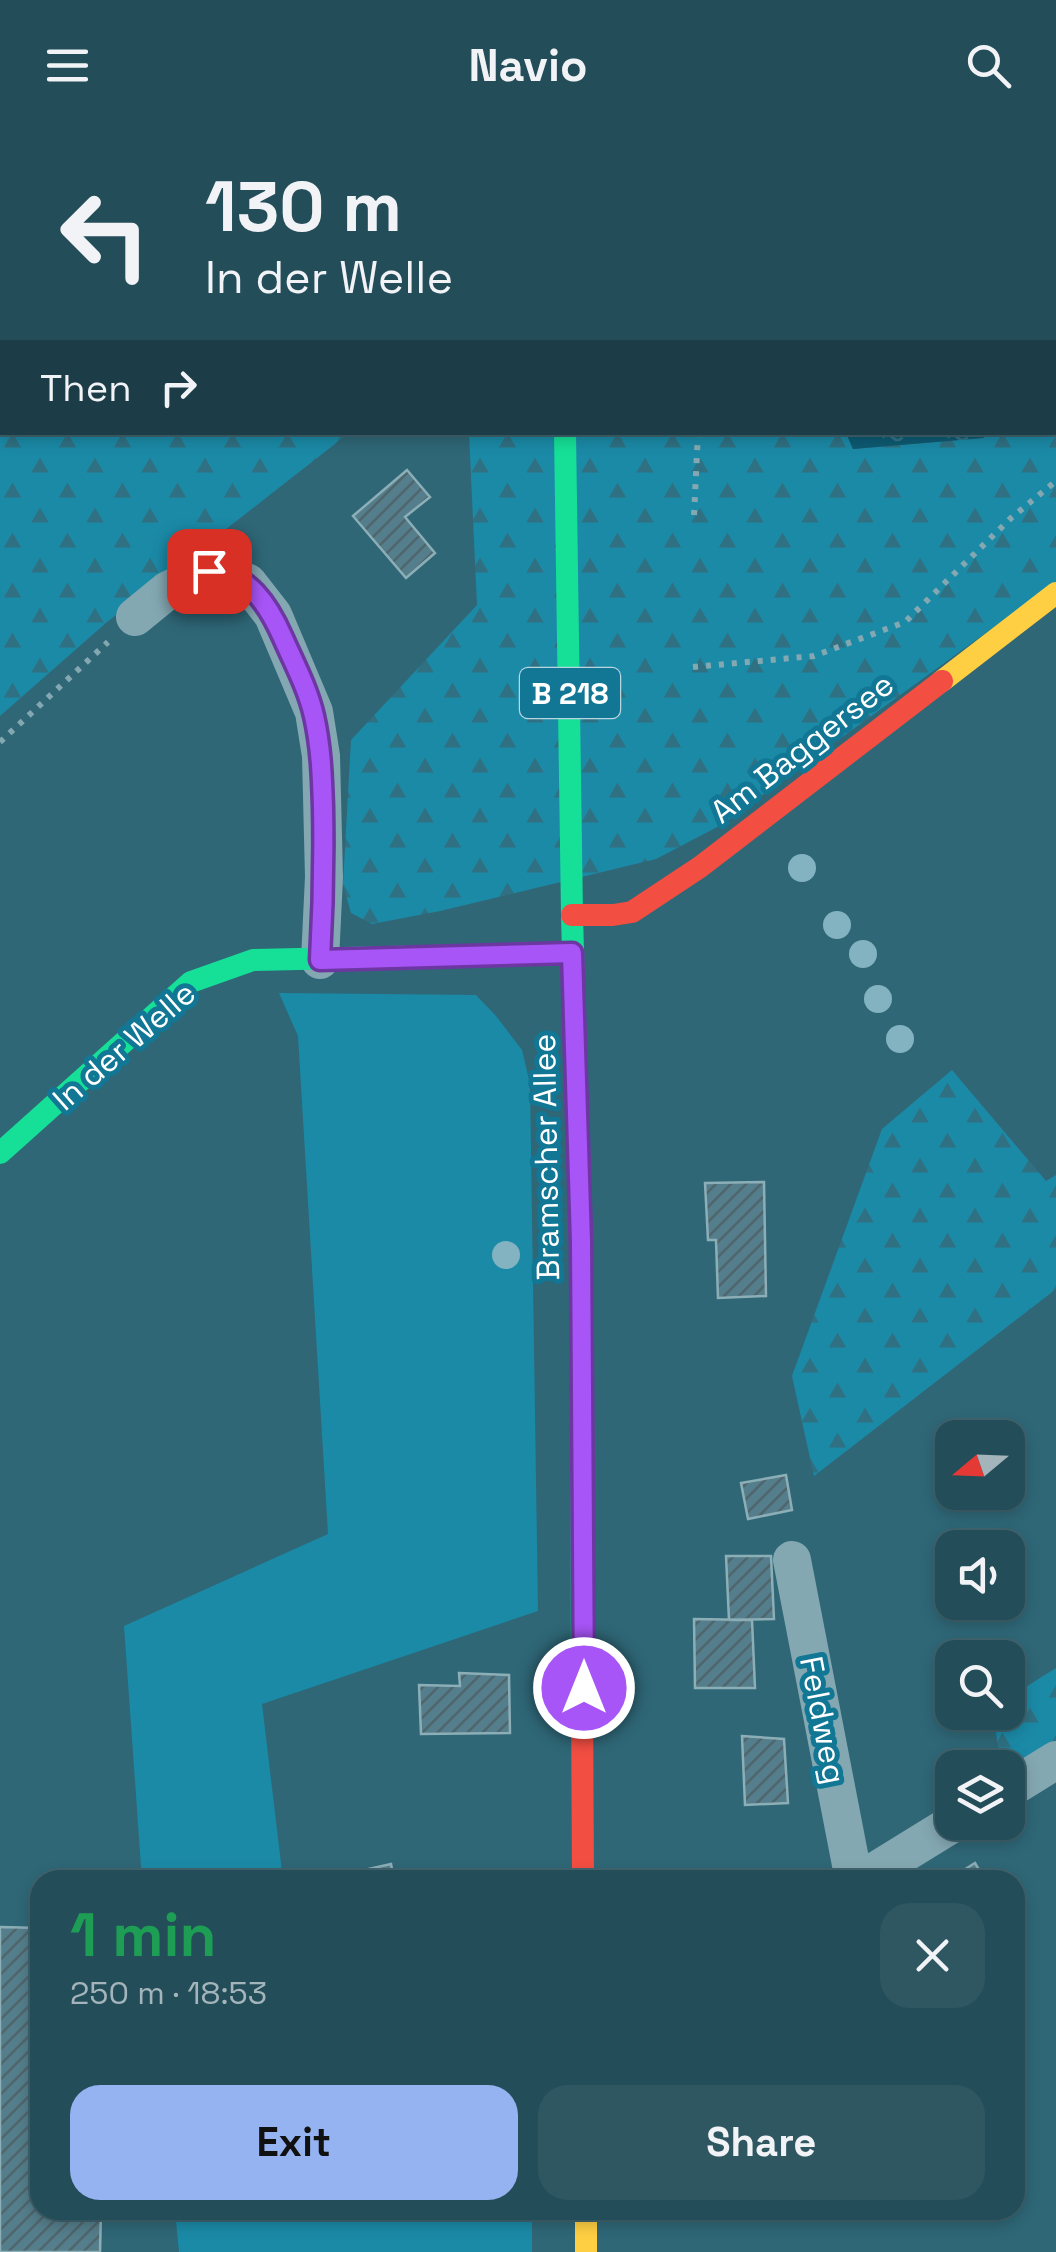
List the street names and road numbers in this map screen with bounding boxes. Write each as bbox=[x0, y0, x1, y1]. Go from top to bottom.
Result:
street label: Am Baggersee bbox=[702, 664, 902, 832]
road number: B 218 bbox=[520, 668, 620, 718]
street label: In der Welle bbox=[44, 973, 204, 1119]
street label: Bramscher Allee bbox=[524, 1033, 568, 1281]
street label: Feldweg bbox=[791, 1653, 855, 1787]

